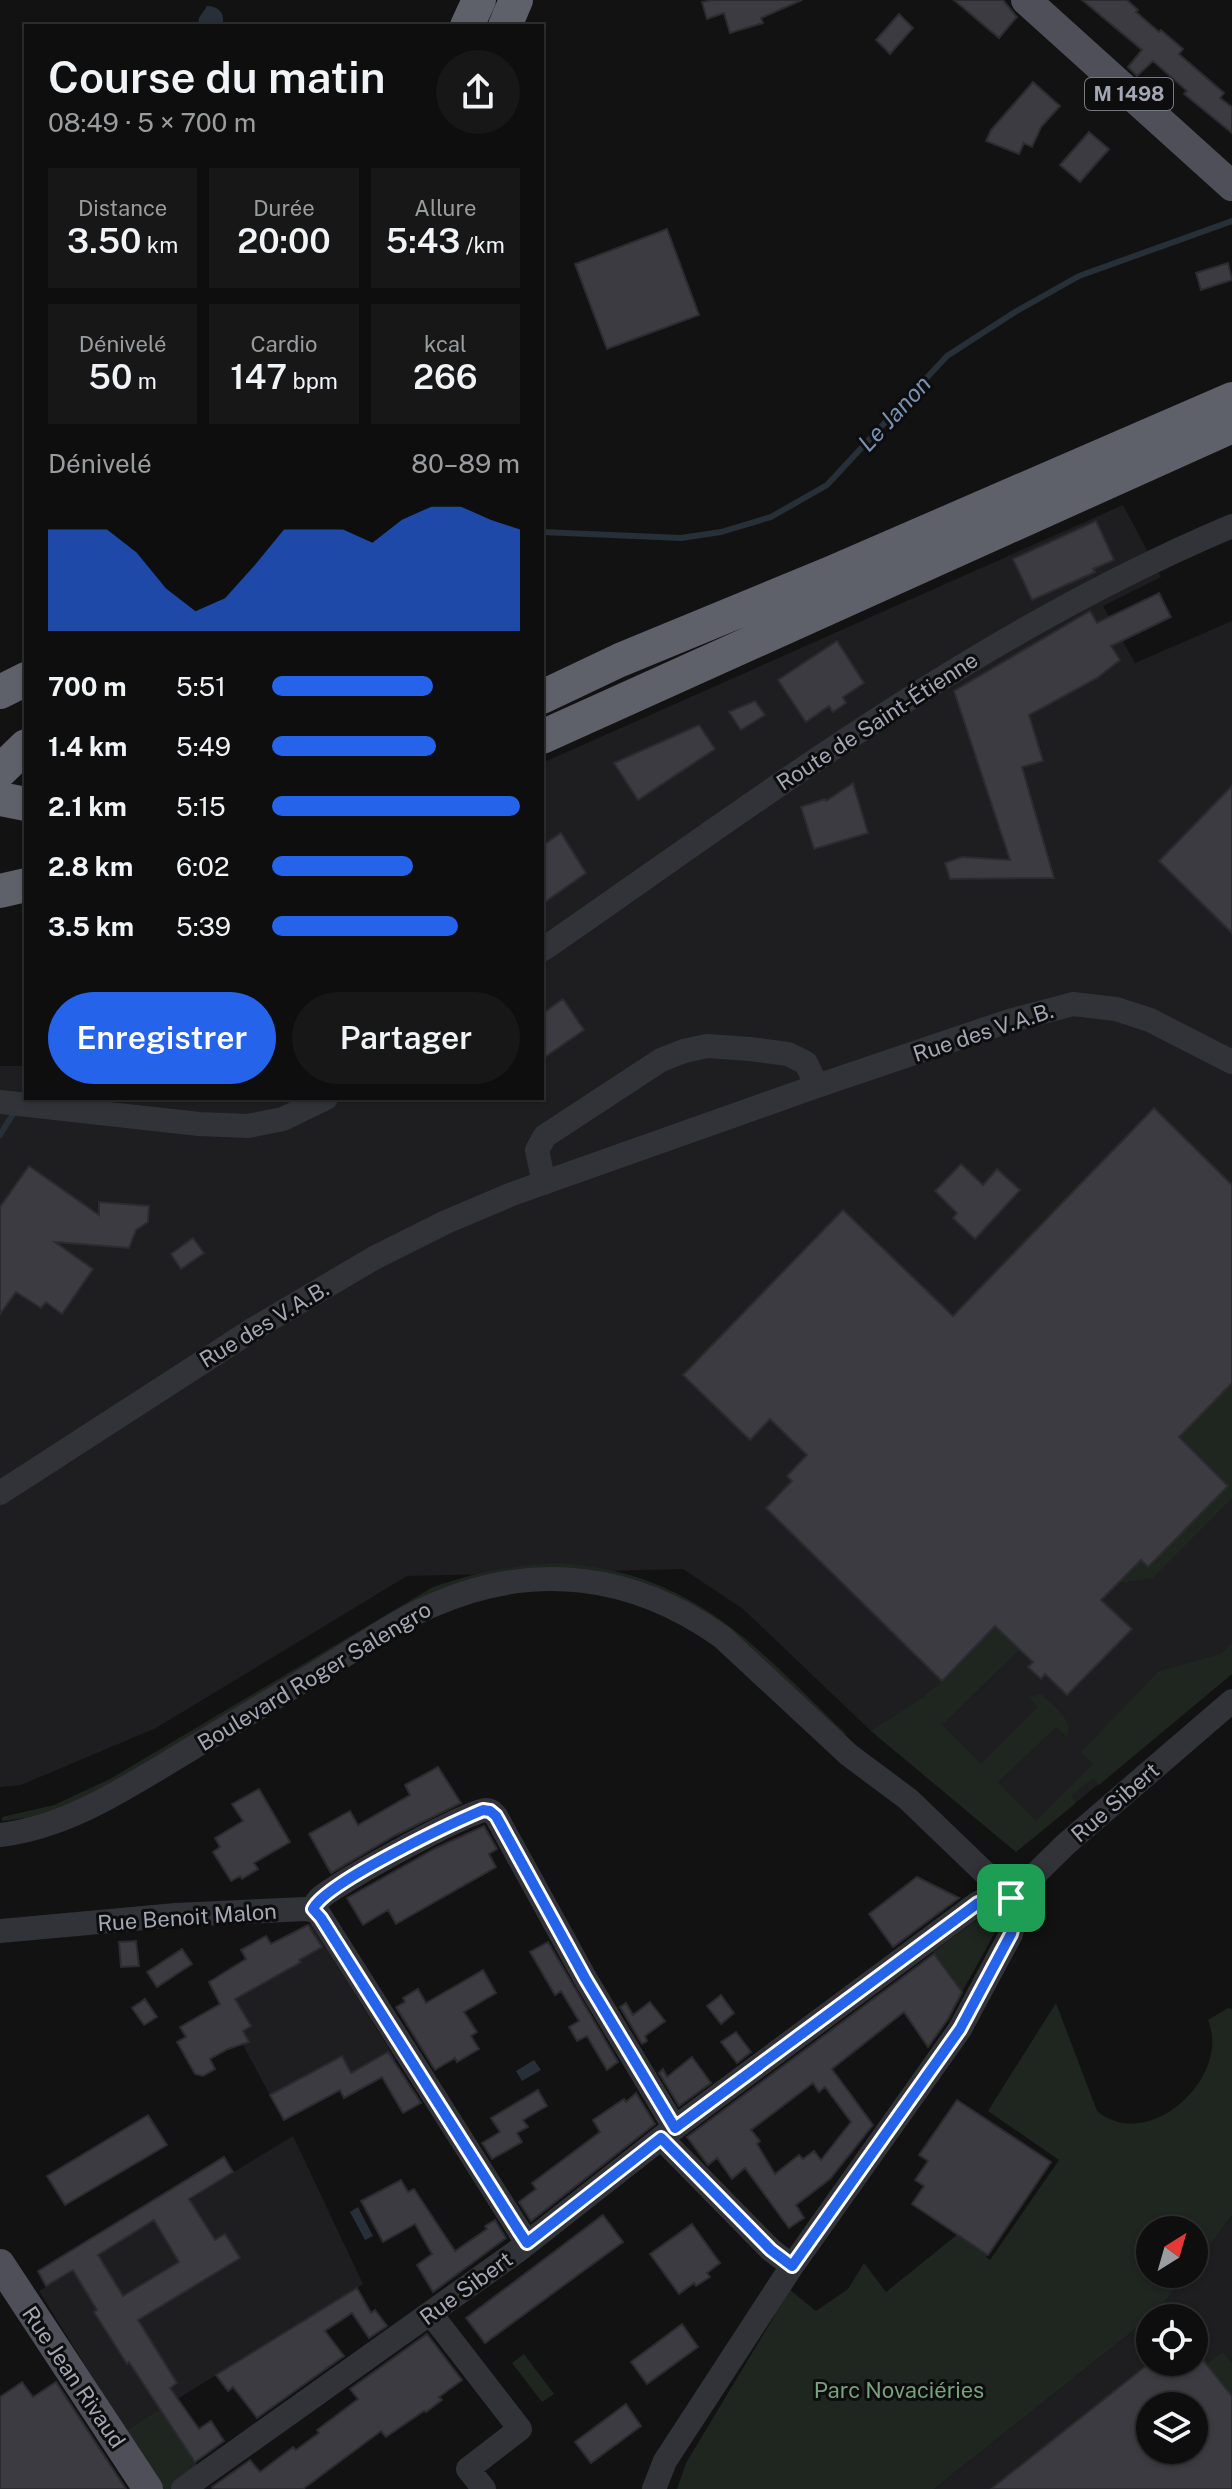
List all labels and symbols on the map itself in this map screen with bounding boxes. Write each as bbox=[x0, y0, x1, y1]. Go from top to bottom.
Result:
road number: M 1498 bbox=[1085, 78, 1173, 110]
water label: Le Janon bbox=[852, 369, 936, 457]
street label: Route de Saint-Étienne bbox=[772, 646, 982, 796]
street label: Rue des V.A.B. bbox=[909, 997, 1057, 1067]
street label: Rue des V.A.B. bbox=[195, 1275, 333, 1373]
street label: Boulevard Roger Salengro bbox=[193, 1596, 435, 1756]
street label: Rue Sibert bbox=[1066, 1757, 1164, 1847]
pin bbox=[977, 1864, 1045, 1932]
street label: Rue Benoit Malon bbox=[96, 1898, 278, 1936]
north arrow bbox=[1136, 2216, 1208, 2288]
street label: Rue Sibert bbox=[415, 2246, 517, 2330]
street label: Rue Jean Rivaud bbox=[17, 2301, 131, 2453]
park label: Parc Novaciéries bbox=[814, 2377, 984, 2403]

